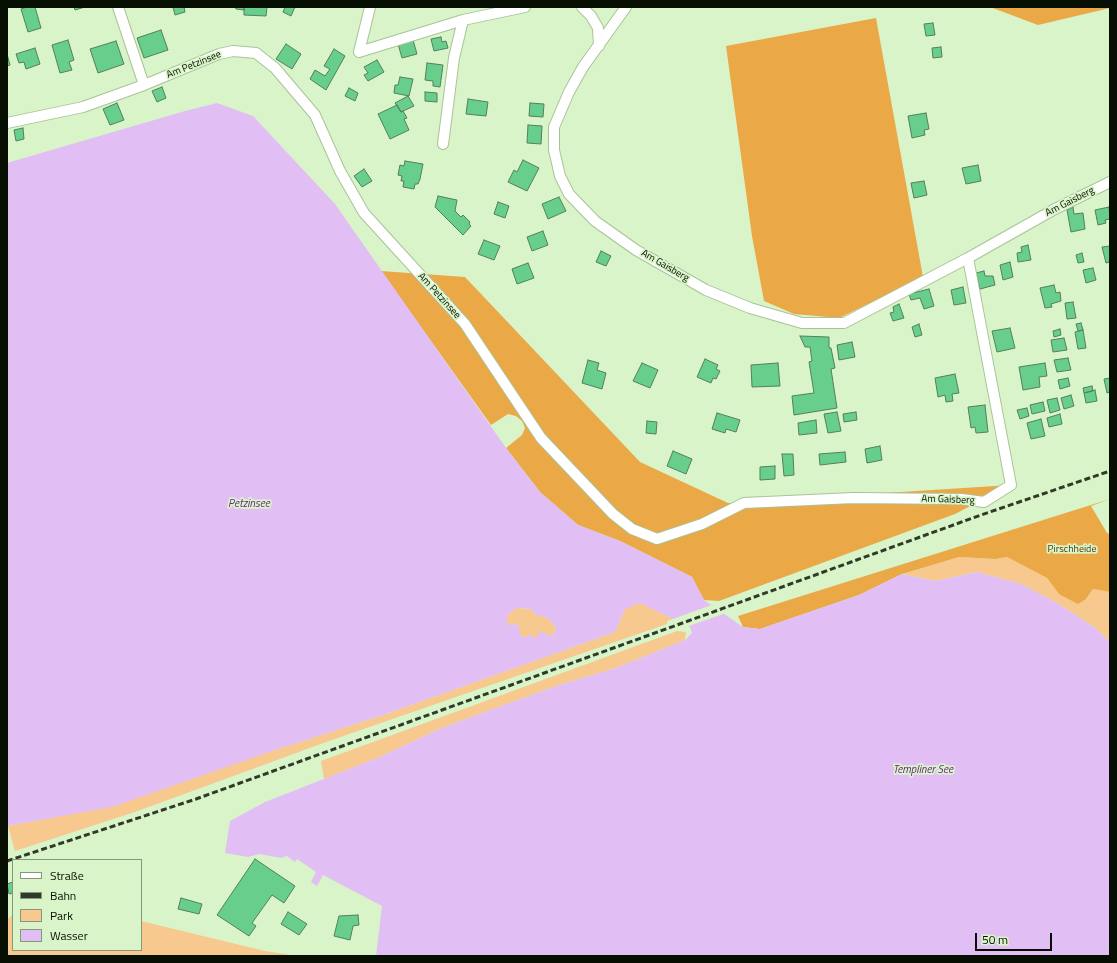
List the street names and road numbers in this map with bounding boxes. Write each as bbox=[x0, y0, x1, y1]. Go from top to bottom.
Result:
street label: Am Petzinsee bbox=[165, 49, 223, 81]
street label: Am Gaisberg bbox=[1043, 185, 1097, 219]
street label: Am Gaisberg bbox=[639, 247, 691, 285]
street label: Am Petzinsee bbox=[415, 271, 463, 321]
street label: Am Gaisberg bbox=[921, 493, 975, 507]

